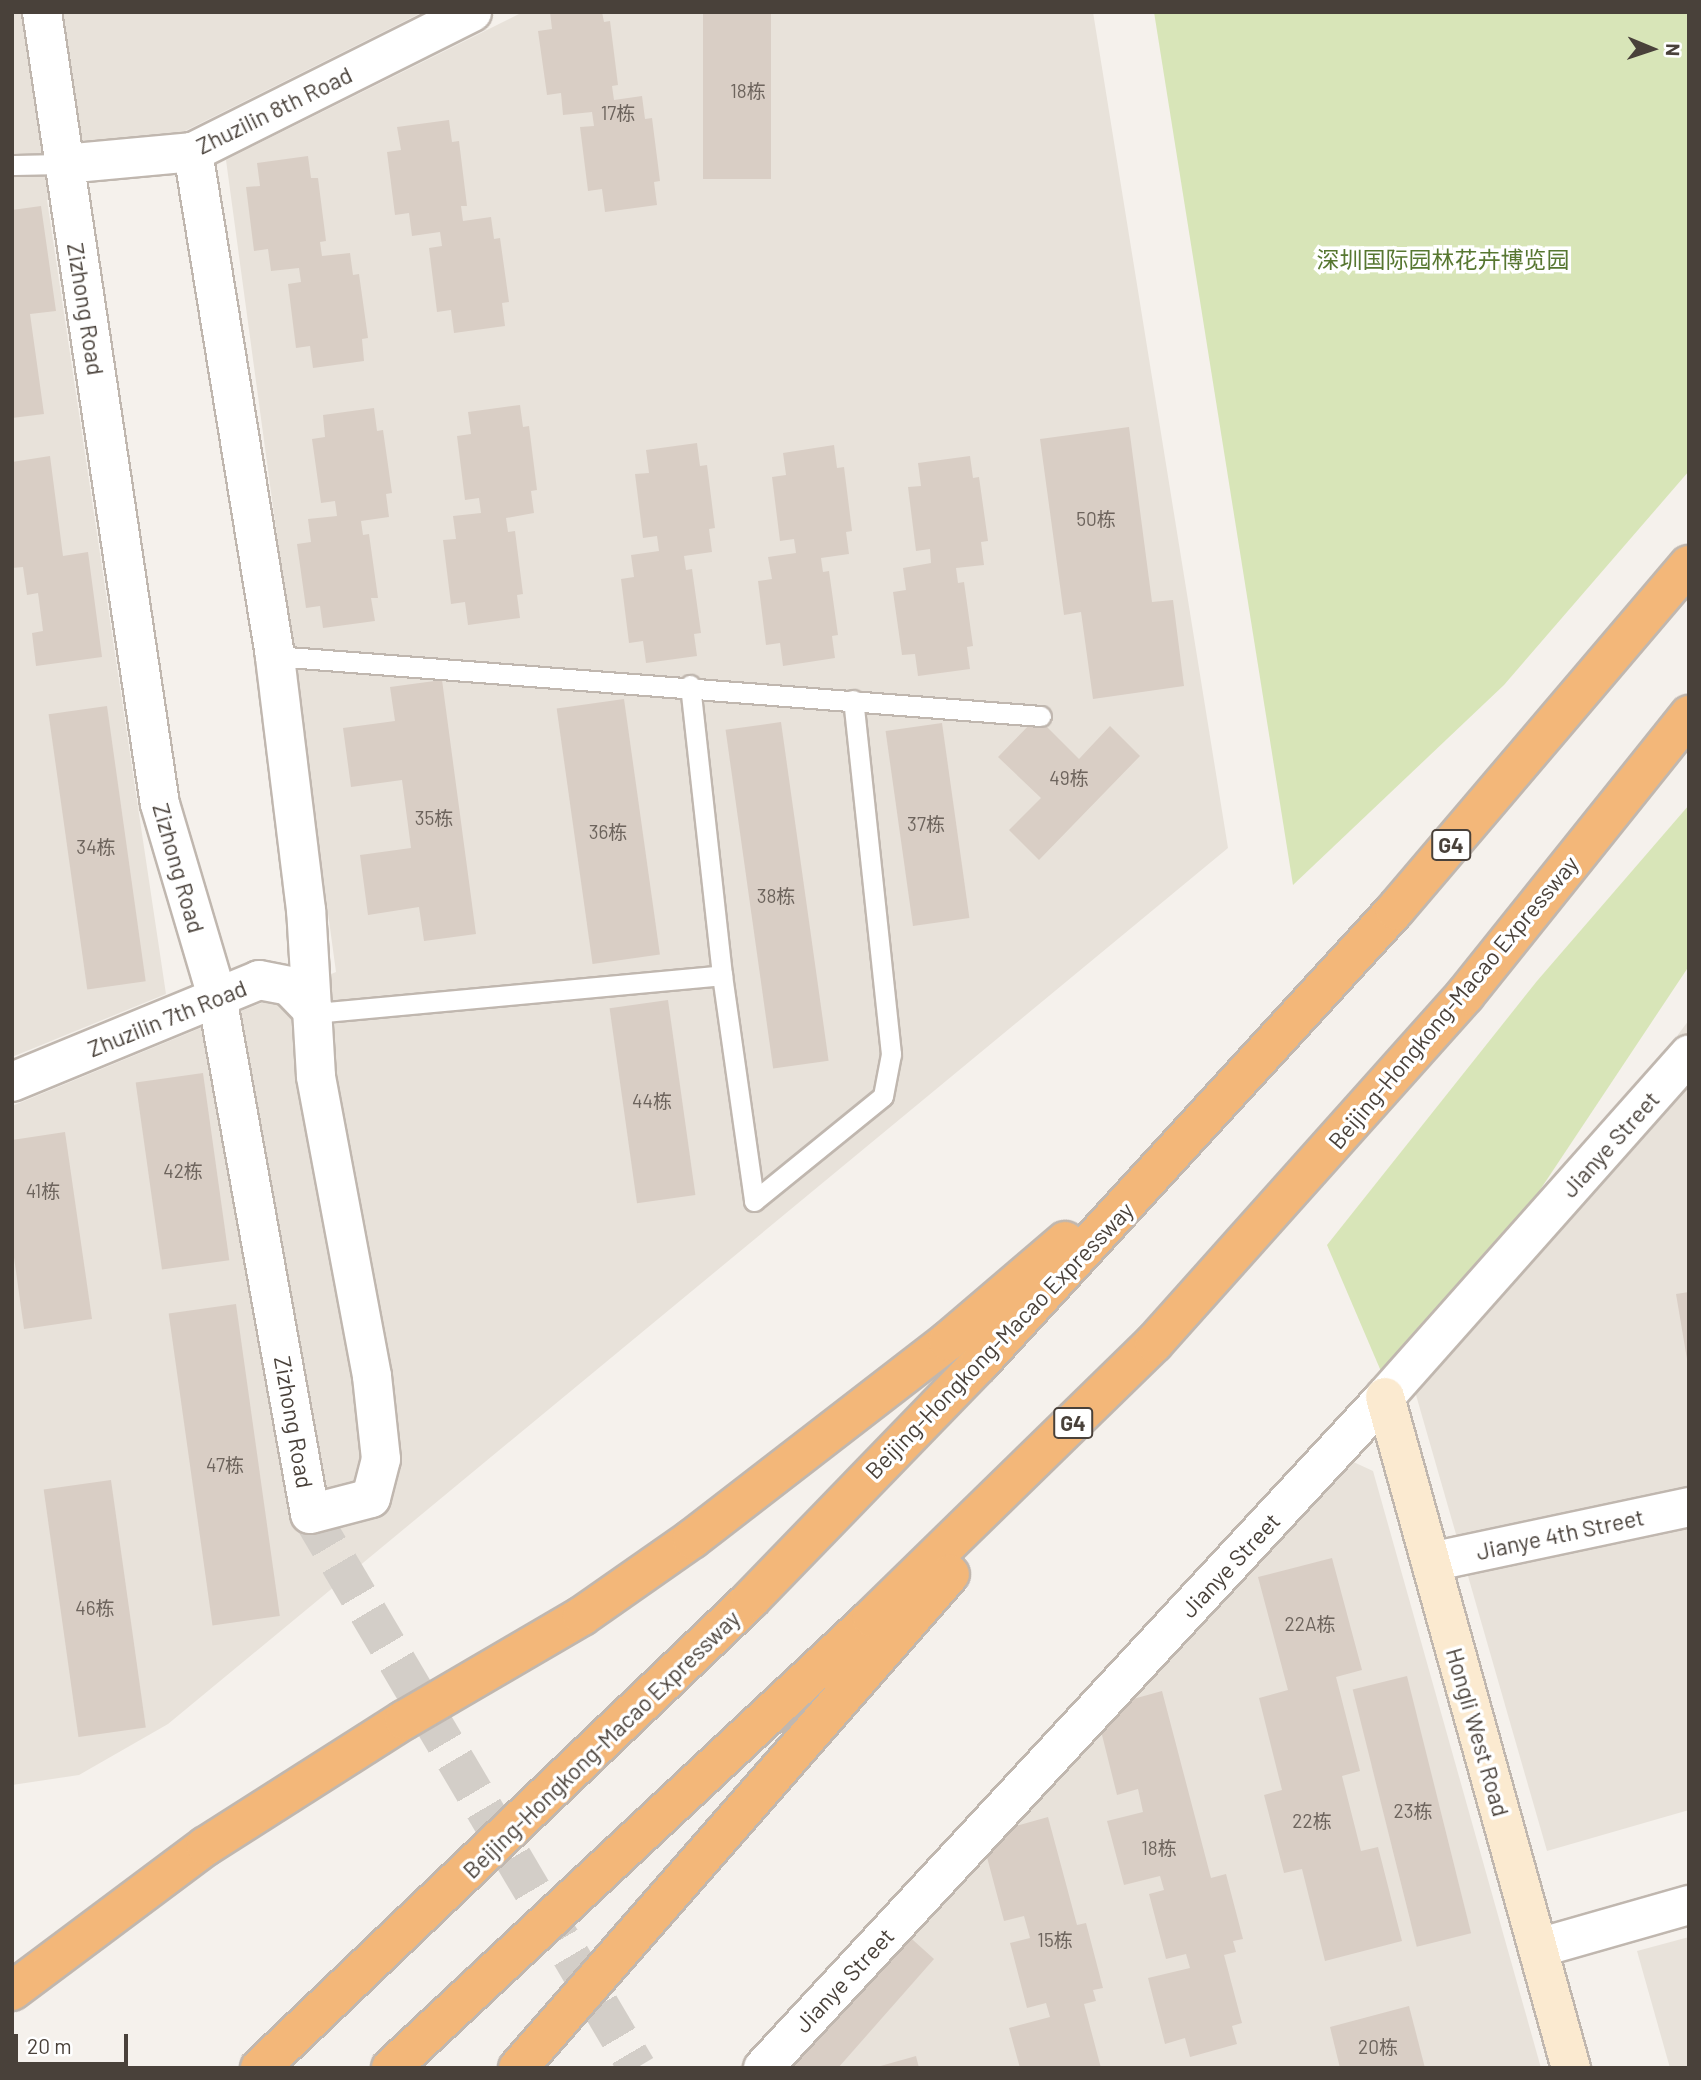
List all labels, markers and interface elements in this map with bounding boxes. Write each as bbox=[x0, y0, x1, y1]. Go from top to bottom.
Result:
north arrow bbox=[1617, 14, 1687, 84]
text: N bbox=[1662, 43, 1685, 56]
street label: Zhuzilin 8th Road bbox=[192, 60, 356, 160]
house number: 18栋 bbox=[730, 80, 766, 102]
house number: 17栋 bbox=[601, 102, 635, 124]
street label: Zizhong Road bbox=[62, 241, 110, 377]
park label: 深圳国际园林花卉博览园 bbox=[1317, 245, 1569, 273]
house number: 50栋 bbox=[1076, 508, 1116, 530]
house number: 49栋 bbox=[1049, 767, 1089, 789]
street label: Zizhong Road bbox=[147, 800, 211, 936]
house number: 35栋 bbox=[415, 807, 453, 829]
house number: 37栋 bbox=[907, 813, 945, 835]
house number: 36栋 bbox=[589, 821, 627, 843]
road number: G4 bbox=[1430, 828, 1472, 862]
house number: 34栋 bbox=[76, 836, 116, 858]
street label: Beijing-Hongkong-Macao Expressway bbox=[1322, 850, 1584, 1154]
house number: 38栋 bbox=[757, 885, 795, 907]
street label: Zhuzilin 7th Road bbox=[84, 974, 250, 1062]
street label: Jianye Street bbox=[1555, 1085, 1665, 1203]
house number: 44栋 bbox=[632, 1090, 672, 1112]
house number: 42栋 bbox=[163, 1160, 203, 1182]
house number: 41栋 bbox=[26, 1180, 60, 1202]
street label: Beijing-Hongkong-Macao Expressway bbox=[859, 1196, 1139, 1484]
street label: Zizhong Road bbox=[269, 1354, 319, 1490]
road number: G4 bbox=[1052, 1406, 1094, 1440]
house number: 47栋 bbox=[206, 1454, 244, 1476]
street label: Jianye 4th Street bbox=[1474, 1503, 1646, 1565]
street label: Jianye Street bbox=[1175, 1507, 1285, 1623]
house number: 46栋 bbox=[75, 1597, 115, 1619]
street label: Beijing-Hongkong-Macao Expressway bbox=[457, 1604, 745, 1884]
house number: 22A栋 bbox=[1285, 1613, 1335, 1635]
street label: Hongli West Road bbox=[1441, 1645, 1515, 1819]
house number: 23栋 bbox=[1394, 1800, 1432, 1822]
house number: 22栋 bbox=[1292, 1810, 1332, 1832]
house number: 18栋 bbox=[1141, 1837, 1177, 1859]
street label: Jianye Street bbox=[789, 1922, 899, 2038]
house number: 15栋 bbox=[1037, 1929, 1073, 1951]
scale bar bbox=[18, 2021, 131, 2064]
text: 20 m bbox=[27, 2033, 72, 2058]
house number: 20栋 bbox=[1358, 2036, 1398, 2058]

